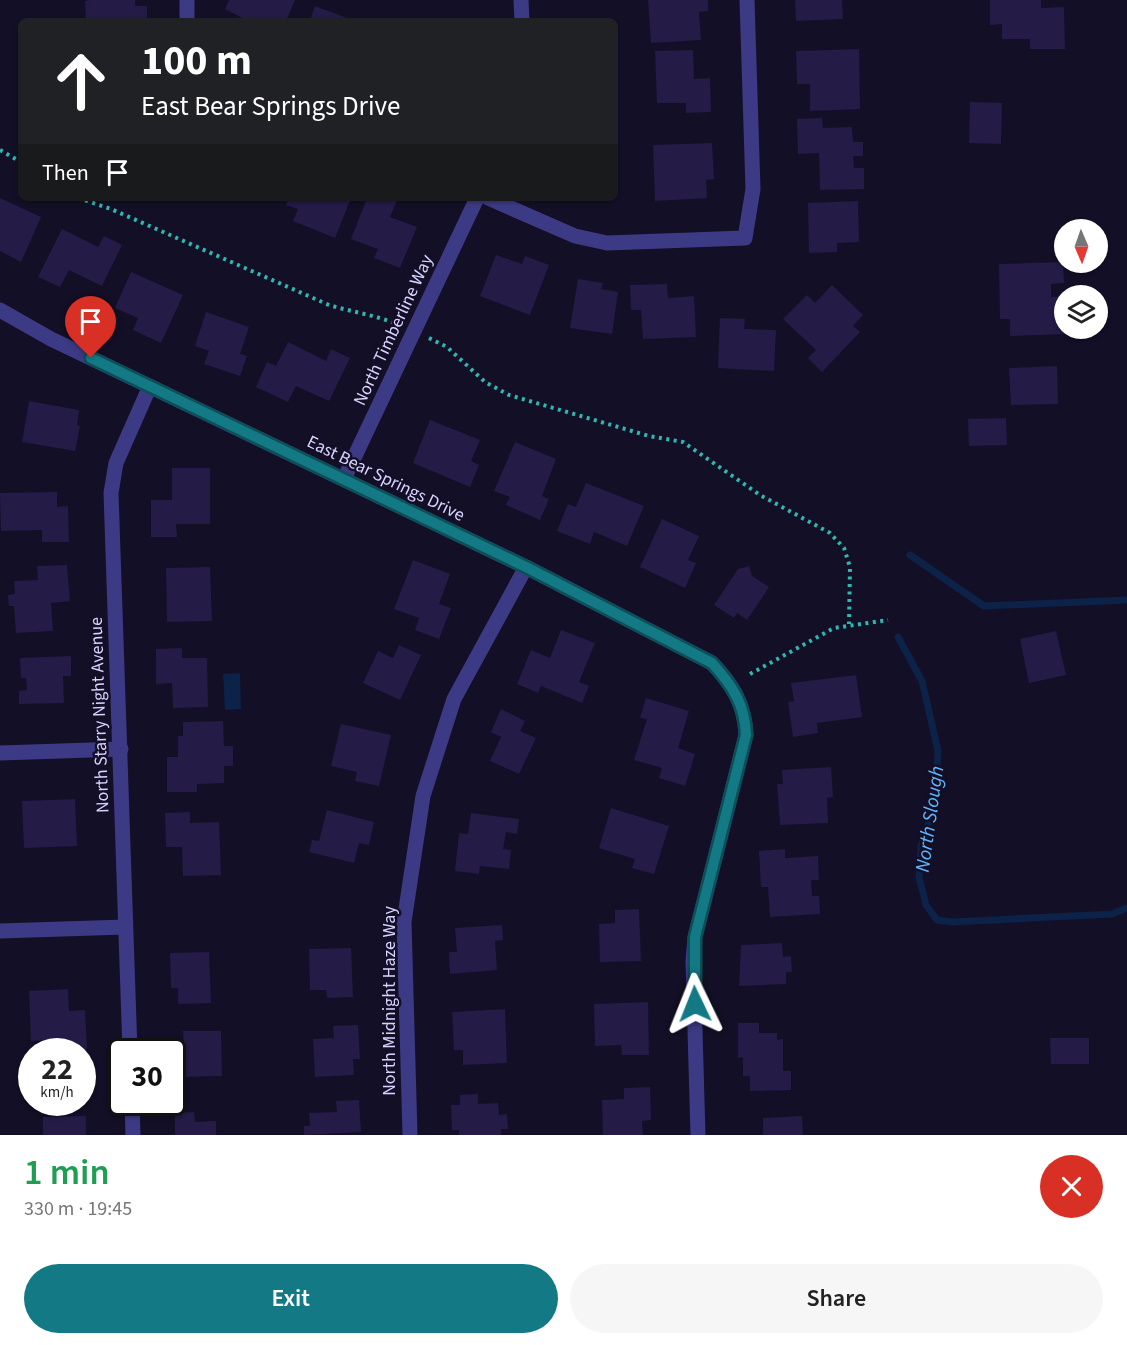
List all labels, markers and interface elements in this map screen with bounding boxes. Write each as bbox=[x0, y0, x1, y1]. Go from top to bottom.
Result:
text: 100 m bbox=[141, 31, 252, 91]
icon: ahead bbox=[42, 42, 120, 120]
text: East Bear Springs Drive bbox=[141, 87, 400, 126]
icon: arrive bbox=[101, 156, 134, 189]
text: Then bbox=[42, 157, 89, 189]
north arrow bbox=[1054, 219, 1108, 273]
map controls bbox=[1054, 219, 1108, 339]
street label: North Timberline Way bbox=[347, 250, 440, 410]
button: layers bbox=[1054, 285, 1108, 339]
pin bbox=[65, 296, 116, 358]
icon: arrive bbox=[74, 305, 107, 338]
street label: East Bear Springs Drive bbox=[303, 429, 469, 528]
street label: North Starry Night Avenue bbox=[84, 616, 115, 813]
water label: North Slough bbox=[909, 764, 951, 874]
street label: North Midnight Haze Way bbox=[377, 906, 402, 1096]
position arrow bbox=[663, 972, 727, 1036]
speed limit sign: 30 bbox=[108, 1038, 186, 1116]
text: 22 bbox=[41, 1048, 73, 1091]
text: km/h bbox=[40, 1082, 74, 1103]
text: 1 min bbox=[24, 1147, 110, 1198]
button: close bbox=[1040, 1155, 1103, 1218]
text: 330 m · 19:45 bbox=[24, 1195, 132, 1223]
button: Exit bbox=[24, 1264, 558, 1333]
button: Share bbox=[570, 1264, 1103, 1333]

